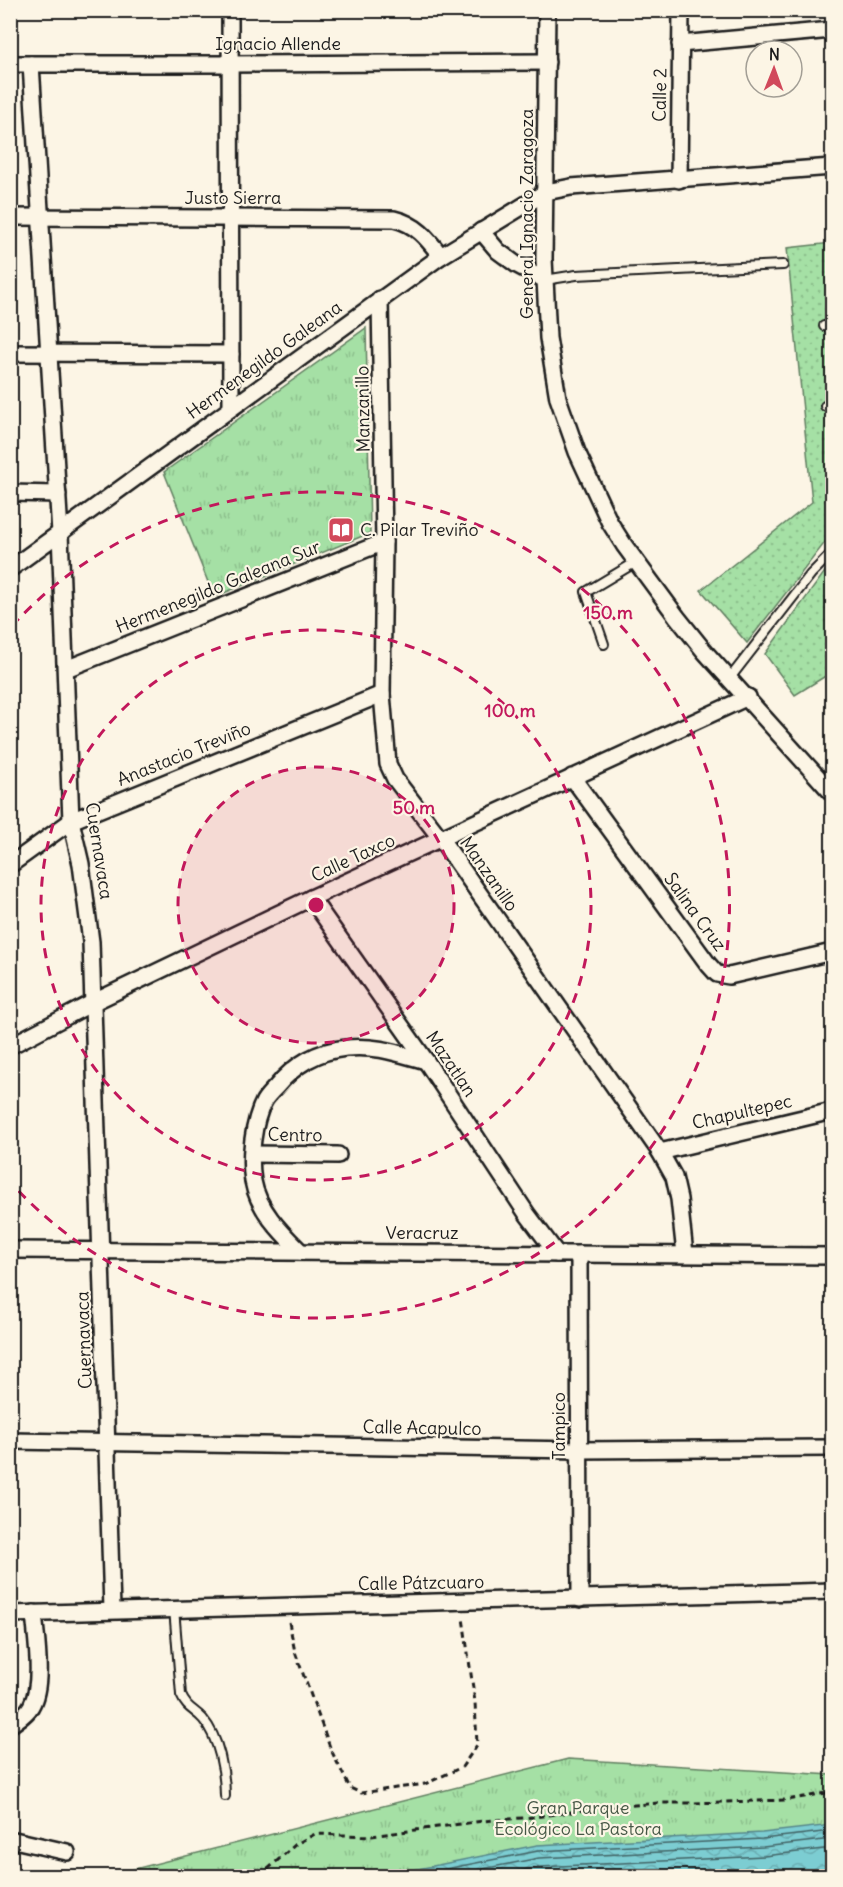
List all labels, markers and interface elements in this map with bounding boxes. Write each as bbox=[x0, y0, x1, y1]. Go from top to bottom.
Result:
street label: Ignacio Allende bbox=[215, 32, 341, 55]
north arrow bbox=[744, 39, 804, 99]
text: N bbox=[769, 44, 780, 64]
street label: Calle 2 bbox=[648, 68, 671, 122]
street label: General Ignacio Zaragoza bbox=[515, 109, 538, 319]
street label: Justo Sierra bbox=[185, 186, 281, 209]
street label: Hermenegildo Galeana bbox=[181, 295, 346, 424]
street label: Manzanillo bbox=[350, 366, 375, 452]
library icon: C. Pilar Treviño bbox=[326, 515, 356, 545]
place label: C. Pilar Treviño bbox=[360, 518, 479, 541]
street label: Hermenegildo Galeana Sur bbox=[112, 535, 324, 638]
text: 150 m bbox=[583, 601, 633, 624]
text: 100 m bbox=[485, 699, 536, 722]
street label: Anastacio Treviño bbox=[114, 716, 254, 791]
text: 50 m bbox=[393, 796, 435, 819]
street label: Cuernavaca bbox=[80, 801, 119, 901]
street label: Calle Taxco bbox=[307, 828, 399, 887]
street label: Manzanillo bbox=[455, 832, 524, 916]
street label: Salina Cruz bbox=[659, 868, 732, 956]
centre of rings bbox=[306, 895, 326, 915]
street label: Mazatlan bbox=[421, 1026, 482, 1101]
street label: Chapultepec bbox=[690, 1089, 794, 1134]
street label: Centro bbox=[267, 1123, 323, 1146]
street label: Veracruz bbox=[385, 1221, 459, 1244]
street label: Cuernavaca bbox=[70, 1291, 97, 1389]
street label: Tampico bbox=[547, 1392, 570, 1460]
street label: Calle Acapulco bbox=[362, 1415, 482, 1440]
street label: Calle Pátzcuaro bbox=[358, 1570, 484, 1595]
park label: Gran Parque Ecológico La Pastora bbox=[494, 1796, 662, 1840]

